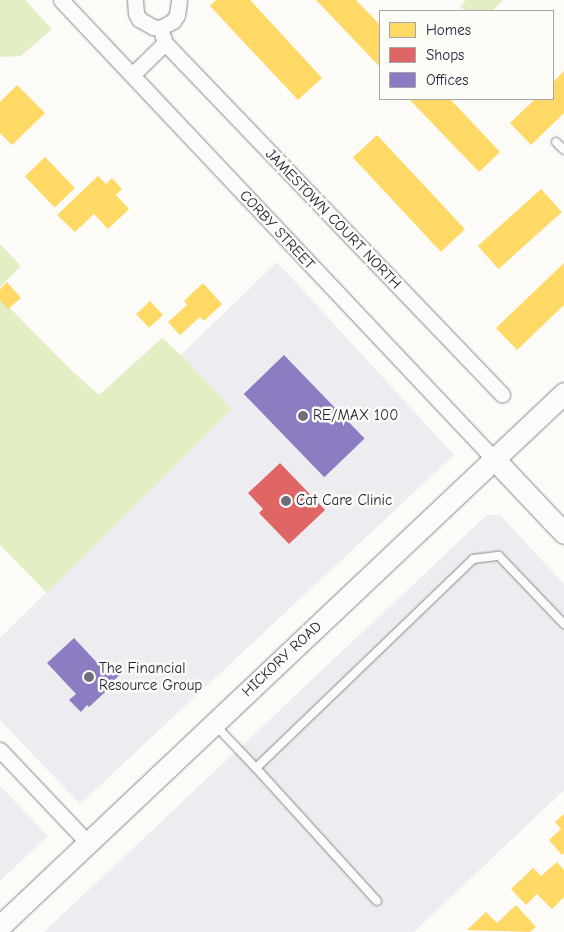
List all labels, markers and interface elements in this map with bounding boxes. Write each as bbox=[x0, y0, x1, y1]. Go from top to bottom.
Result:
legend bbox=[379, 10, 554, 100]
text: Homes bbox=[426, 21, 471, 39]
text: Shops bbox=[426, 46, 464, 64]
text: Offices bbox=[426, 71, 468, 89]
street label: JAMESTOWN COURT NORTH bbox=[261, 145, 405, 293]
street label: CORBY STREET bbox=[236, 187, 318, 273]
place label: RE/MAX 100 bbox=[313, 407, 398, 425]
marker: RE/MAX 100 bbox=[297, 410, 309, 422]
place label: Cat Care Clinic bbox=[296, 492, 392, 510]
marker: Cat Care Clinic bbox=[280, 495, 292, 507]
street label: HICKORY ROAD bbox=[238, 617, 326, 701]
place label: The Financial Resource Group bbox=[99, 659, 202, 694]
marker: The Financial Resource Group bbox=[83, 671, 95, 683]

